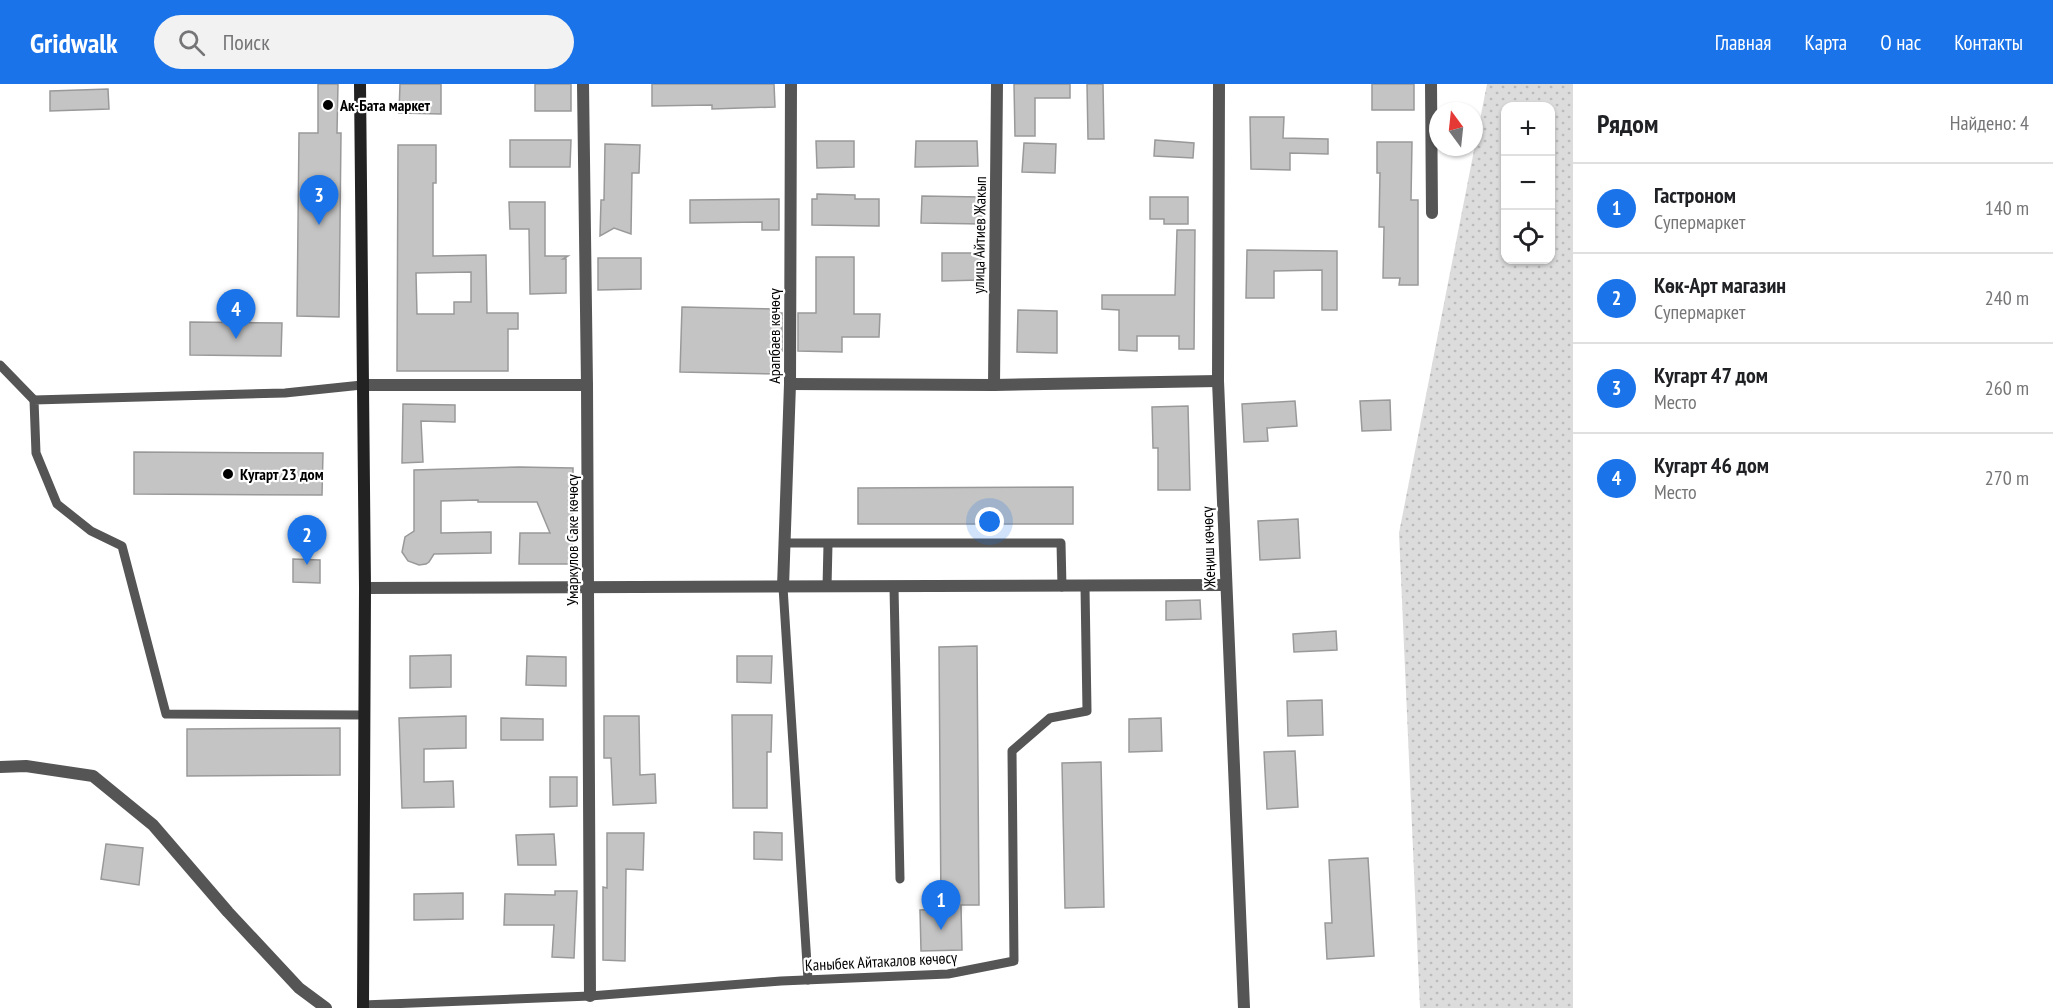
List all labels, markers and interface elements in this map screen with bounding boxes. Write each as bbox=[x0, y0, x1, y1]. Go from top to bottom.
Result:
search box bbox=[154, 15, 574, 69]
text: Gridwalk bbox=[30, 24, 118, 61]
icon: search bbox=[175, 26, 208, 59]
text: Поиск bbox=[223, 28, 270, 56]
text: Главная bbox=[1715, 29, 1771, 56]
text: Карта bbox=[1804, 29, 1847, 56]
text: О нас bbox=[1880, 29, 1921, 56]
text: Контакты bbox=[1954, 29, 2023, 56]
place label: Ак-Бата маркет bbox=[339, 95, 431, 115]
marker: Ак-Бата маркет bbox=[321, 98, 335, 112]
north arrow bbox=[1429, 102, 1483, 156]
map controls bbox=[1501, 102, 1555, 264]
button: + bbox=[1501, 102, 1555, 156]
text: Рядом bbox=[1597, 107, 1658, 140]
text: Найдено: 4 bbox=[1950, 110, 2029, 136]
button: − bbox=[1501, 156, 1555, 210]
pin: 3 bbox=[300, 176, 338, 225]
street label: улица Айтиев Жакып bbox=[968, 176, 990, 294]
text: Гастроном bbox=[1654, 181, 1736, 209]
text: 1 bbox=[1612, 195, 1621, 221]
text: 140 m bbox=[1985, 195, 2029, 221]
text: Супермаркет bbox=[1654, 209, 1745, 235]
button: locate bbox=[1501, 210, 1555, 264]
text: Көк-Арт магазин bbox=[1654, 271, 1786, 299]
text: 2 bbox=[1612, 285, 1621, 311]
text: 240 m bbox=[1985, 285, 2029, 311]
street label: Арапбаев көчөсү bbox=[764, 287, 784, 384]
pin: 4 bbox=[216, 290, 256, 339]
text: Супермаркет bbox=[1654, 299, 1745, 325]
text: Кугарт 47 дом bbox=[1654, 361, 1768, 389]
text: 3 bbox=[1612, 375, 1621, 401]
text: 260 m bbox=[1985, 375, 2029, 401]
text: Место bbox=[1654, 389, 1697, 415]
text: Кугарт 46 дом bbox=[1654, 451, 1769, 479]
place label: Кугарт 23 дом bbox=[240, 464, 324, 484]
text: 4 bbox=[1612, 465, 1621, 491]
text: 270 m bbox=[1985, 465, 2029, 491]
marker: Кугарт 23 дом bbox=[221, 467, 235, 481]
street label: Умаркулов Саке көчөсү bbox=[562, 474, 582, 606]
text: Место bbox=[1654, 479, 1697, 505]
street label: Жеңиш көчөсү bbox=[1197, 505, 1219, 589]
your location bbox=[975, 507, 1004, 536]
pin: 2 bbox=[288, 516, 326, 565]
pin: 1 bbox=[922, 880, 960, 930]
street label: Каныбек Айтакалов көчөсү bbox=[804, 947, 958, 975]

